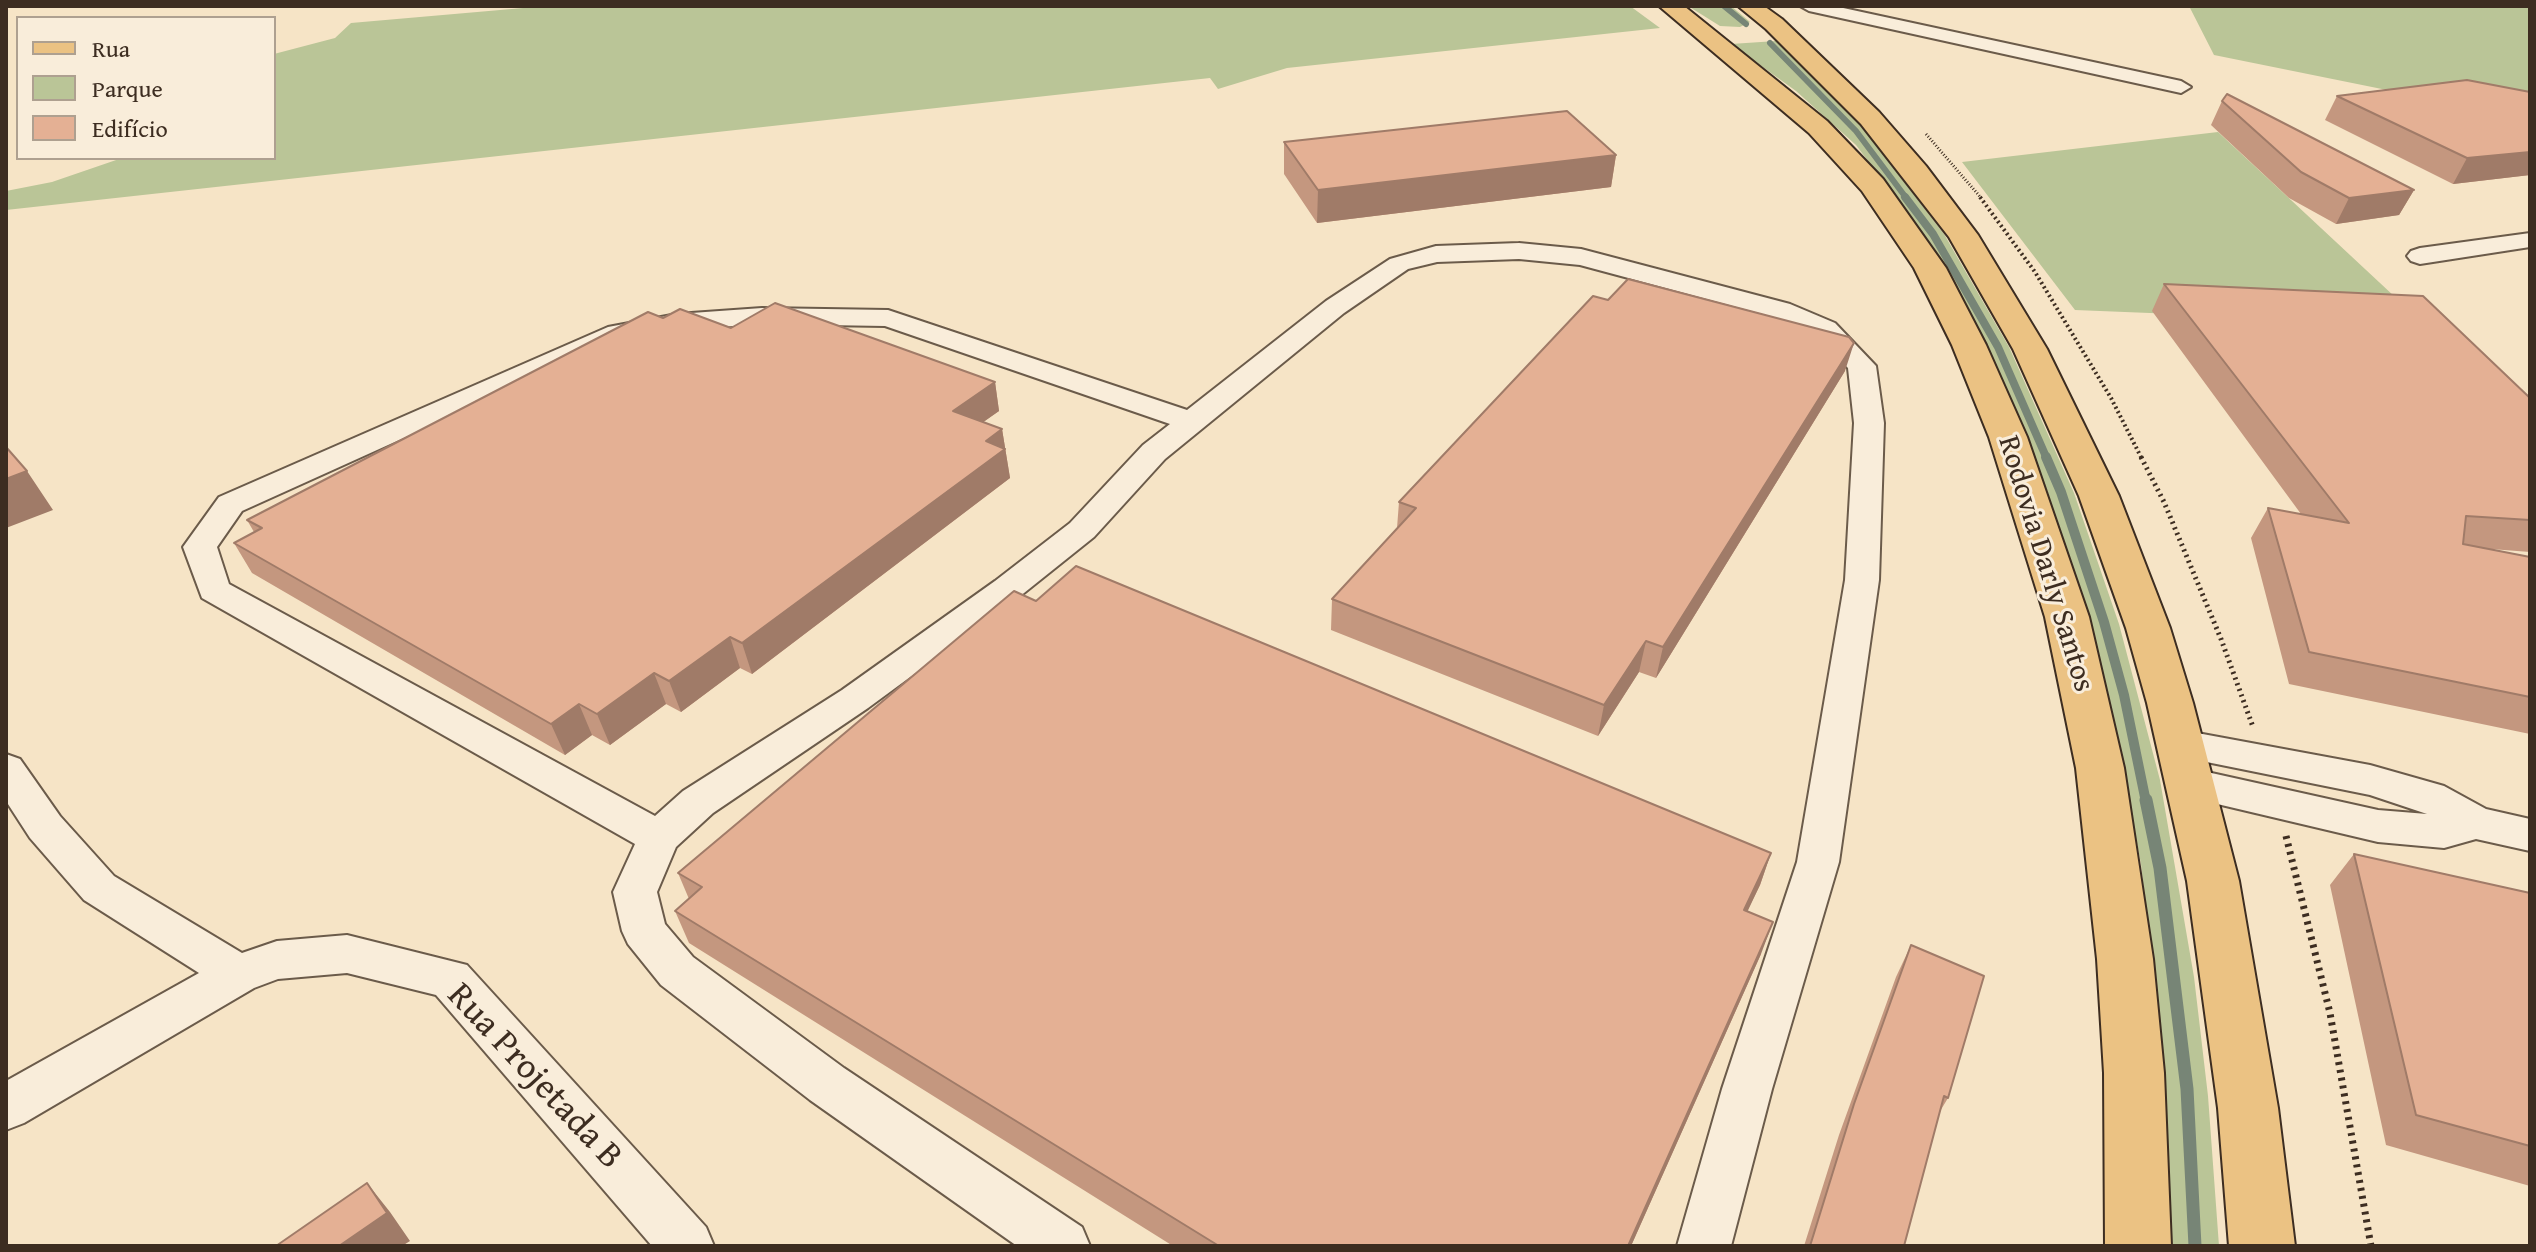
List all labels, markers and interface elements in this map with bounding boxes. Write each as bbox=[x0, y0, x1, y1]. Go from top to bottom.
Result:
legend bbox=[16, 16, 276, 160]
text: Rua bbox=[92, 31, 130, 66]
text: Parque bbox=[92, 71, 163, 106]
text: Edifício bbox=[92, 111, 168, 146]
street label: Rodovia Darly Santos bbox=[1989, 432, 2101, 696]
street label: Rua Projetada B bbox=[437, 975, 631, 1179]

